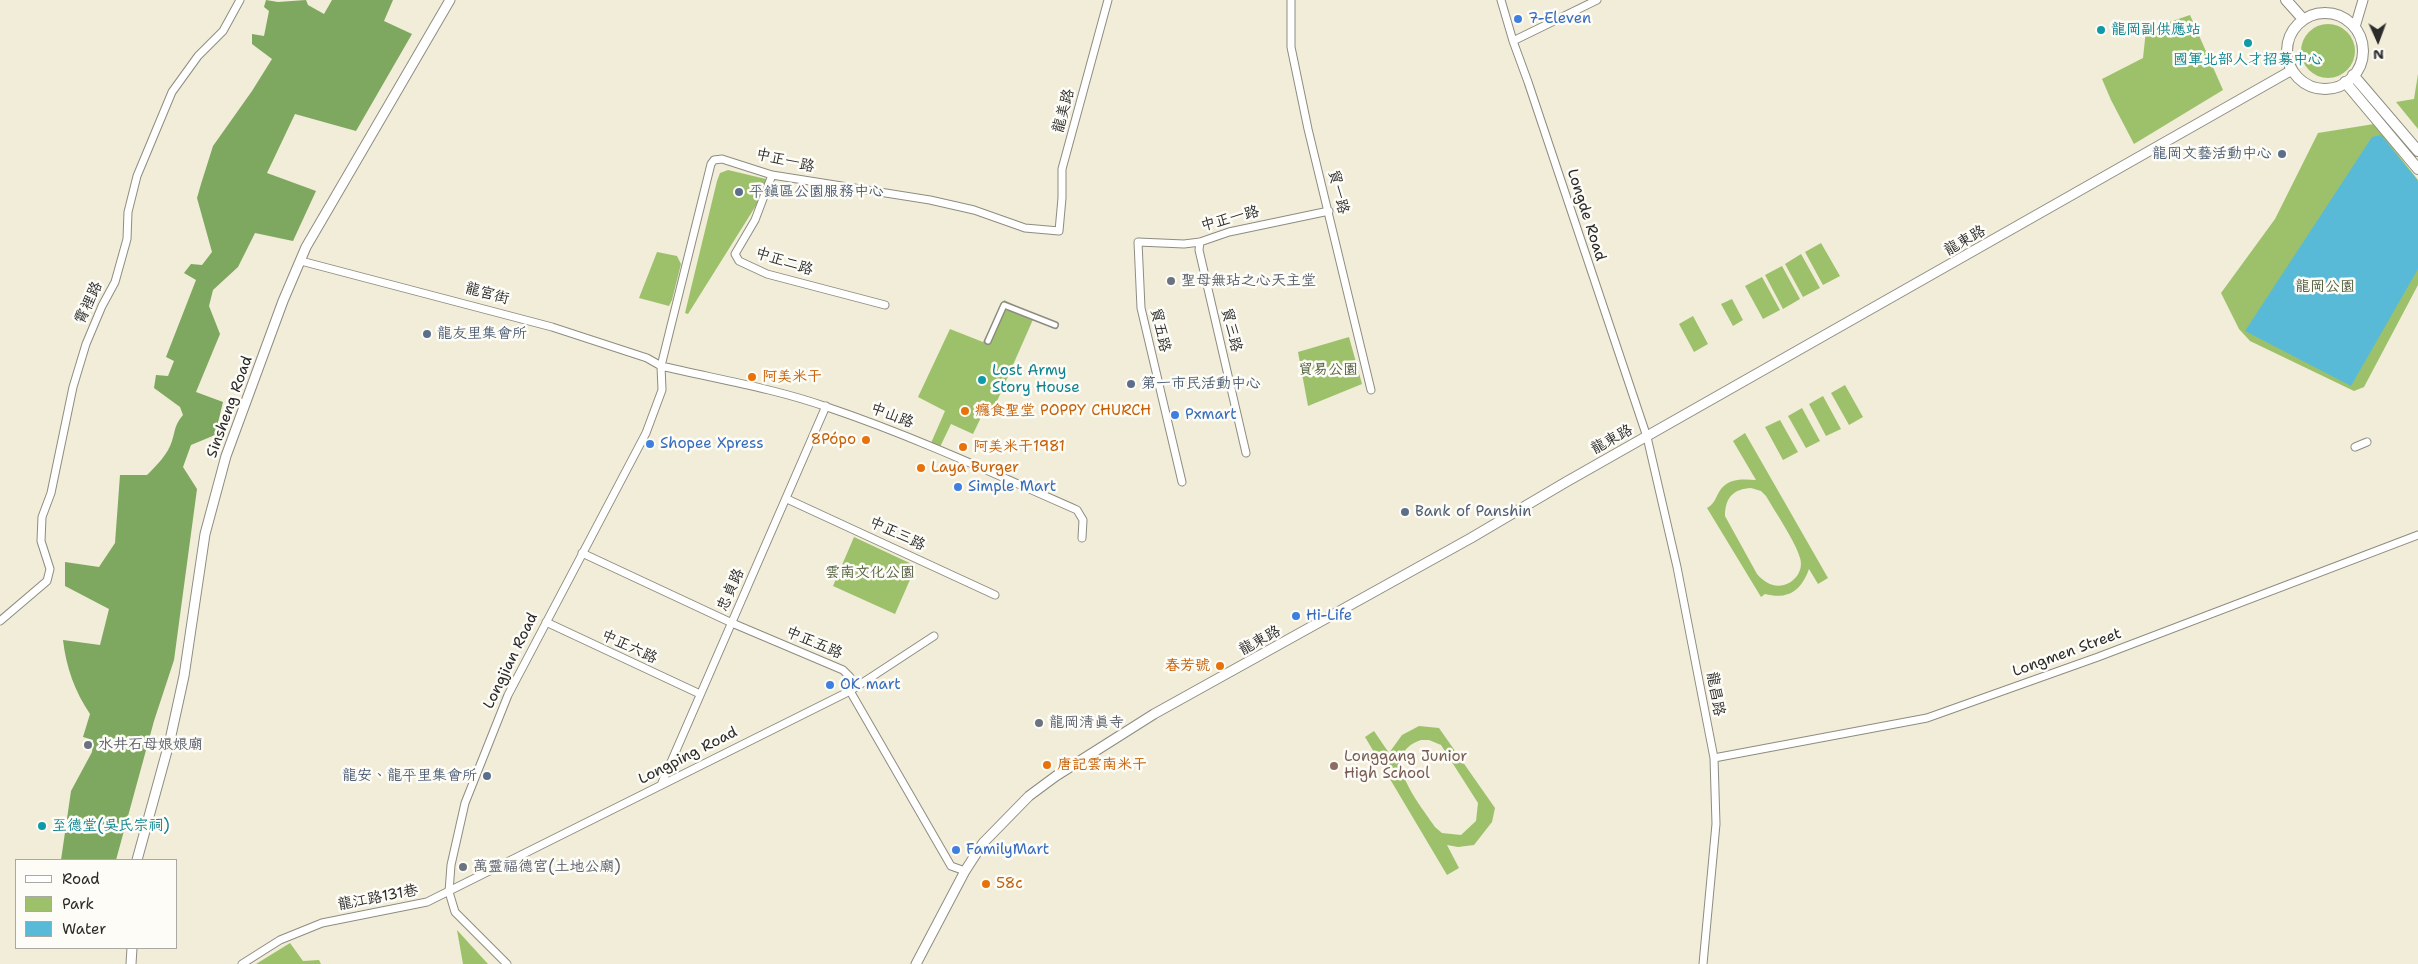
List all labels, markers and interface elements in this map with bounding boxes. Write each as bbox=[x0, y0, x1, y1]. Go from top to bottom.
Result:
place label: 7-Eleven bbox=[1528, 10, 1591, 28]
marker: 7-Eleven bbox=[1512, 13, 1524, 25]
north arrow bbox=[2353, 15, 2403, 65]
place label: 龍岡副供應站 bbox=[2111, 21, 2201, 39]
marker: 龍岡副供應站 bbox=[2095, 24, 2107, 36]
marker: 國軍北部人才招募中心 bbox=[2242, 37, 2254, 49]
text: N bbox=[2373, 46, 2384, 64]
place label: 國軍北部人才招募中心 bbox=[2173, 51, 2323, 69]
street label: 龍美路 bbox=[1049, 87, 1079, 135]
street label: 中正一路 bbox=[754, 145, 816, 177]
place label: 龍岡文藝活動中心 bbox=[2152, 145, 2272, 163]
marker: 龍岡文藝活動中心 bbox=[2276, 148, 2288, 160]
street label: Longde Road bbox=[1563, 167, 1609, 263]
street label: 貿一路 bbox=[1324, 168, 1352, 216]
place label: 平鎮區公園服務中心 bbox=[749, 183, 884, 201]
marker: 平鎮區公園服務中心 bbox=[733, 186, 745, 198]
street label: 中正一路 bbox=[1199, 203, 1261, 235]
street label: 龍東路 bbox=[1941, 222, 1989, 260]
street label: 中正二路 bbox=[753, 244, 815, 280]
place label: 聖母無玷之心天主堂 bbox=[1181, 272, 1316, 290]
marker: 聖母無玷之心天主堂 bbox=[1165, 275, 1177, 287]
park label: 龍岡公園 bbox=[2295, 278, 2355, 296]
street label: 霄裡路 bbox=[71, 279, 107, 327]
street label: 龍宮街 bbox=[463, 279, 511, 309]
street label: 貿五路 bbox=[1146, 306, 1174, 354]
street label: 貿三路 bbox=[1217, 306, 1245, 354]
place label: 龍友里集會所 bbox=[437, 325, 527, 343]
marker: 龍友里集會所 bbox=[421, 328, 433, 340]
street label: Sinsheng Road bbox=[203, 354, 257, 460]
park label: 貿易公園 bbox=[1298, 361, 1358, 379]
place label: Lost Army Story House bbox=[992, 362, 1080, 397]
place label: 阿美米干 bbox=[762, 368, 822, 386]
marker: 阿美米干 bbox=[746, 371, 758, 383]
marker: Lost Army Story House bbox=[976, 374, 988, 386]
place label: 第一市民活動中心 bbox=[1141, 375, 1261, 393]
marker: 第一市民活動中心 bbox=[1125, 378, 1137, 390]
street label: 中山路 bbox=[868, 400, 916, 432]
place label: 癮食聖堂 POPPY CHURCH bbox=[975, 402, 1151, 420]
marker: 癮食聖堂 POPPY CHURCH bbox=[959, 405, 971, 417]
place label: Pxmart bbox=[1185, 406, 1237, 424]
marker: Pxmart bbox=[1169, 409, 1181, 421]
street label: 龍東路 bbox=[1588, 421, 1636, 459]
place label: 8Pópo bbox=[811, 431, 856, 449]
marker: 8Pópo bbox=[860, 434, 872, 446]
place label: Shopee Xpress bbox=[660, 435, 764, 453]
marker: Shopee Xpress bbox=[644, 438, 656, 450]
place label: 阿美米干1981 bbox=[973, 438, 1065, 456]
marker: 阿美米干1981 bbox=[957, 441, 969, 453]
place label: Laya Burger bbox=[931, 459, 1019, 477]
marker: Laya Burger bbox=[915, 462, 927, 474]
place label: Simple Mart bbox=[968, 478, 1056, 496]
marker: Simple Mart bbox=[952, 481, 964, 493]
place label: Bank of Panshin bbox=[1415, 503, 1531, 521]
marker: Bank of Panshin bbox=[1399, 506, 1411, 518]
street label: 中正三路 bbox=[866, 513, 928, 555]
park label: 雲南文化公園 bbox=[825, 564, 915, 582]
street label: 忠貞路 bbox=[714, 566, 748, 614]
place label: Hi-Life bbox=[1306, 607, 1352, 625]
street label: Longjian Road bbox=[480, 610, 542, 712]
marker: Hi-Life bbox=[1290, 610, 1302, 622]
street label: 龍東路 bbox=[1236, 622, 1284, 660]
street label: 中正五路 bbox=[783, 623, 845, 663]
street label: Longmen Street bbox=[2010, 625, 2124, 681]
street label: 中正六路 bbox=[598, 626, 660, 668]
place label: 春芳號 bbox=[1165, 657, 1210, 675]
marker: 春芳號 bbox=[1214, 660, 1226, 672]
street label: 龍昌路 bbox=[1702, 670, 1728, 718]
place label: OK mart bbox=[840, 676, 901, 694]
marker: OK mart bbox=[824, 679, 836, 691]
place label: 龍岡清真寺 bbox=[1049, 714, 1124, 732]
marker: 龍岡清真寺 bbox=[1033, 717, 1045, 729]
street label: Longping Road bbox=[636, 723, 740, 789]
place label: 水井石母娘娘廟 bbox=[98, 736, 203, 754]
marker: 水井石母娘娘廟 bbox=[82, 739, 94, 751]
place label: Longgang Junior High School bbox=[1344, 748, 1467, 783]
place label: 唐記雲南米干 bbox=[1057, 756, 1147, 774]
marker: 唐記雲南米干 bbox=[1041, 759, 1053, 771]
marker: Longgang Junior High School bbox=[1328, 760, 1340, 772]
place label: 龍安、龍平里集會所 bbox=[342, 767, 477, 785]
marker: 龍安、龍平里集會所 bbox=[481, 770, 493, 782]
place label: 至德堂(吳氏宗祠) bbox=[52, 817, 170, 835]
marker: 至德堂(吳氏宗祠) bbox=[36, 820, 48, 832]
place label: FamilyMart bbox=[966, 841, 1049, 859]
marker: FamilyMart bbox=[950, 844, 962, 856]
place label: 萬靈福德宮(土地公廟) bbox=[473, 858, 621, 876]
legend bbox=[15, 859, 178, 949]
marker: 萬靈福德宮(土地公廟) bbox=[457, 861, 469, 873]
text: Road bbox=[62, 869, 100, 889]
place label: 58c bbox=[996, 875, 1023, 893]
marker: 58c bbox=[980, 878, 992, 890]
street label: 龍江路131巷 bbox=[336, 881, 420, 915]
text: Park bbox=[62, 894, 94, 914]
text: Water bbox=[62, 919, 106, 939]

